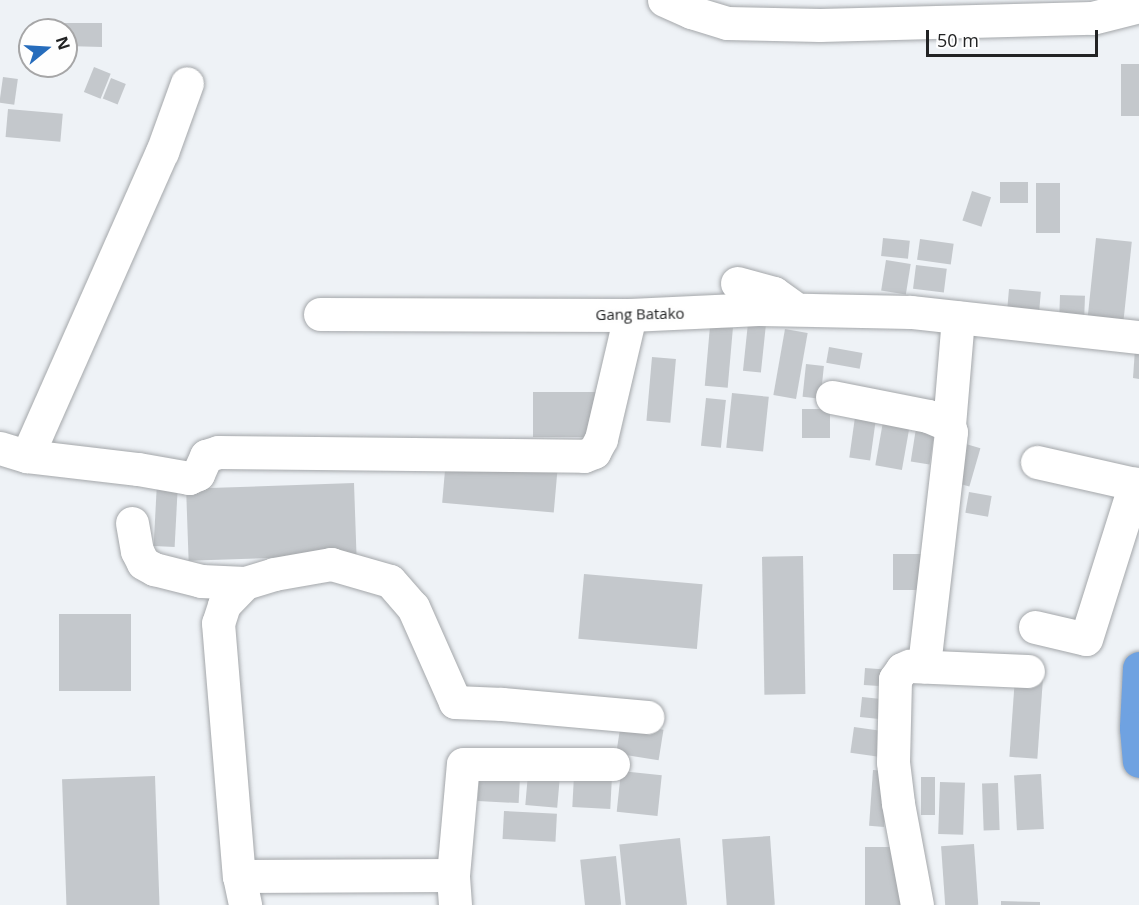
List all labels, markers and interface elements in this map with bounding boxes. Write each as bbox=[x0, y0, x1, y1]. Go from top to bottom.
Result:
north arrow bbox=[18, 18, 78, 78]
scale bar bbox=[929, 18, 1102, 56]
text: 50 m bbox=[937, 28, 979, 52]
text: N bbox=[51, 33, 76, 53]
street label: Gang Batako bbox=[595, 304, 685, 324]

